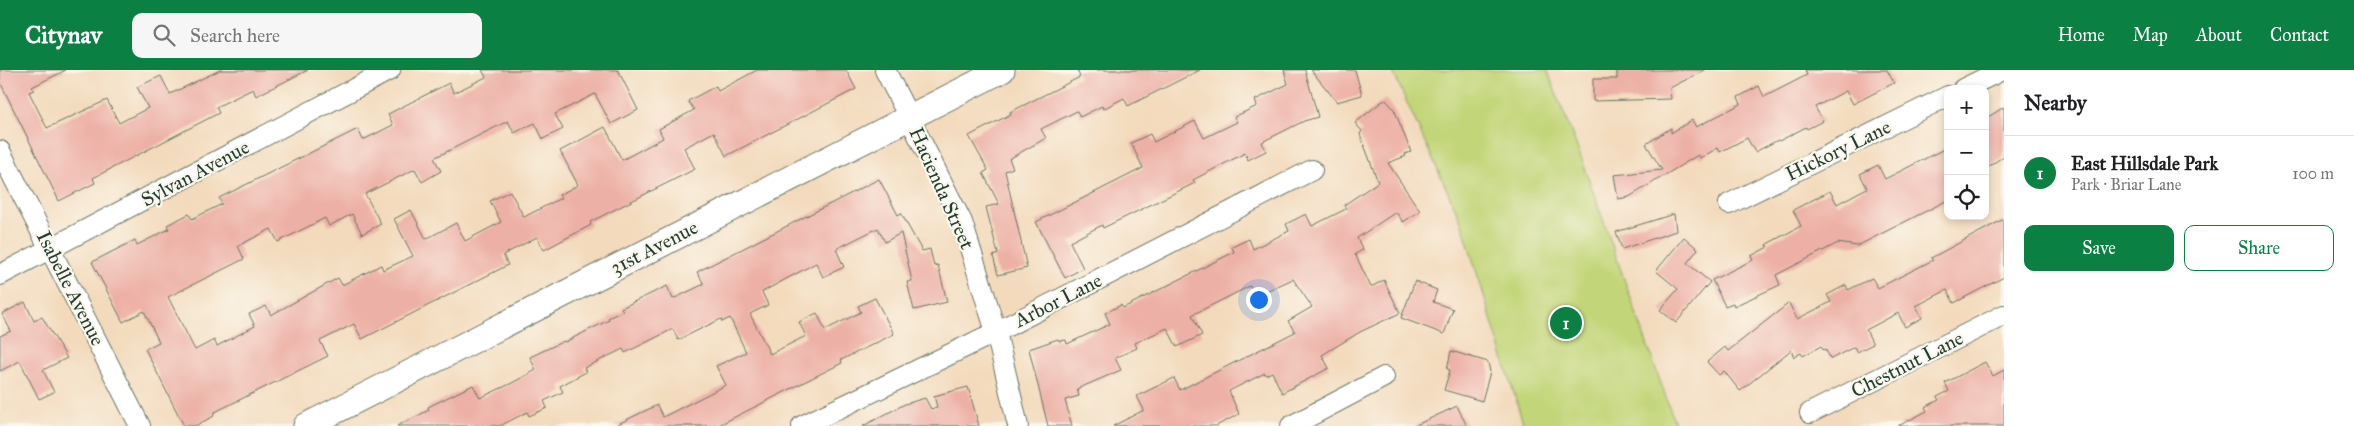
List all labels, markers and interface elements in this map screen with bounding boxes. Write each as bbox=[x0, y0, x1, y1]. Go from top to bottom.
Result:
search box bbox=[132, 13, 482, 58]
text: Citynav bbox=[25, 20, 102, 50]
icon: search bbox=[150, 21, 178, 49]
text: Search here bbox=[190, 24, 280, 47]
text: Home bbox=[2058, 24, 2105, 46]
text: Map bbox=[2133, 24, 2168, 46]
text: About bbox=[2196, 24, 2242, 46]
text: Contact bbox=[2270, 24, 2329, 46]
map controls bbox=[1944, 85, 1989, 220]
button: + bbox=[1944, 85, 1989, 130]
text: Nearby bbox=[2024, 90, 2087, 116]
street label: Hickory Lane bbox=[1782, 114, 1894, 186]
street label: Hacienda Street bbox=[904, 123, 980, 253]
button: − bbox=[1944, 130, 1989, 175]
street label: Sylvan Avenue bbox=[137, 134, 253, 212]
text: East Hillsdale Park bbox=[2071, 152, 2218, 175]
text: 1 bbox=[2037, 164, 2043, 183]
text: 100 m bbox=[2292, 164, 2334, 183]
button: locate bbox=[1944, 175, 1989, 220]
text: Park · Briar Lane bbox=[2071, 175, 2181, 194]
street label: 31st Avenue bbox=[606, 215, 702, 279]
button: Save bbox=[2024, 225, 2174, 271]
button: Share bbox=[2184, 225, 2334, 271]
street label: Isabelle Avenue bbox=[32, 227, 110, 349]
street label: Arbor Lane bbox=[1009, 268, 1106, 333]
your location bbox=[1246, 287, 1272, 313]
pin: 1 bbox=[1550, 304, 1582, 342]
street label: Chestnut Lane bbox=[1847, 325, 1967, 403]

